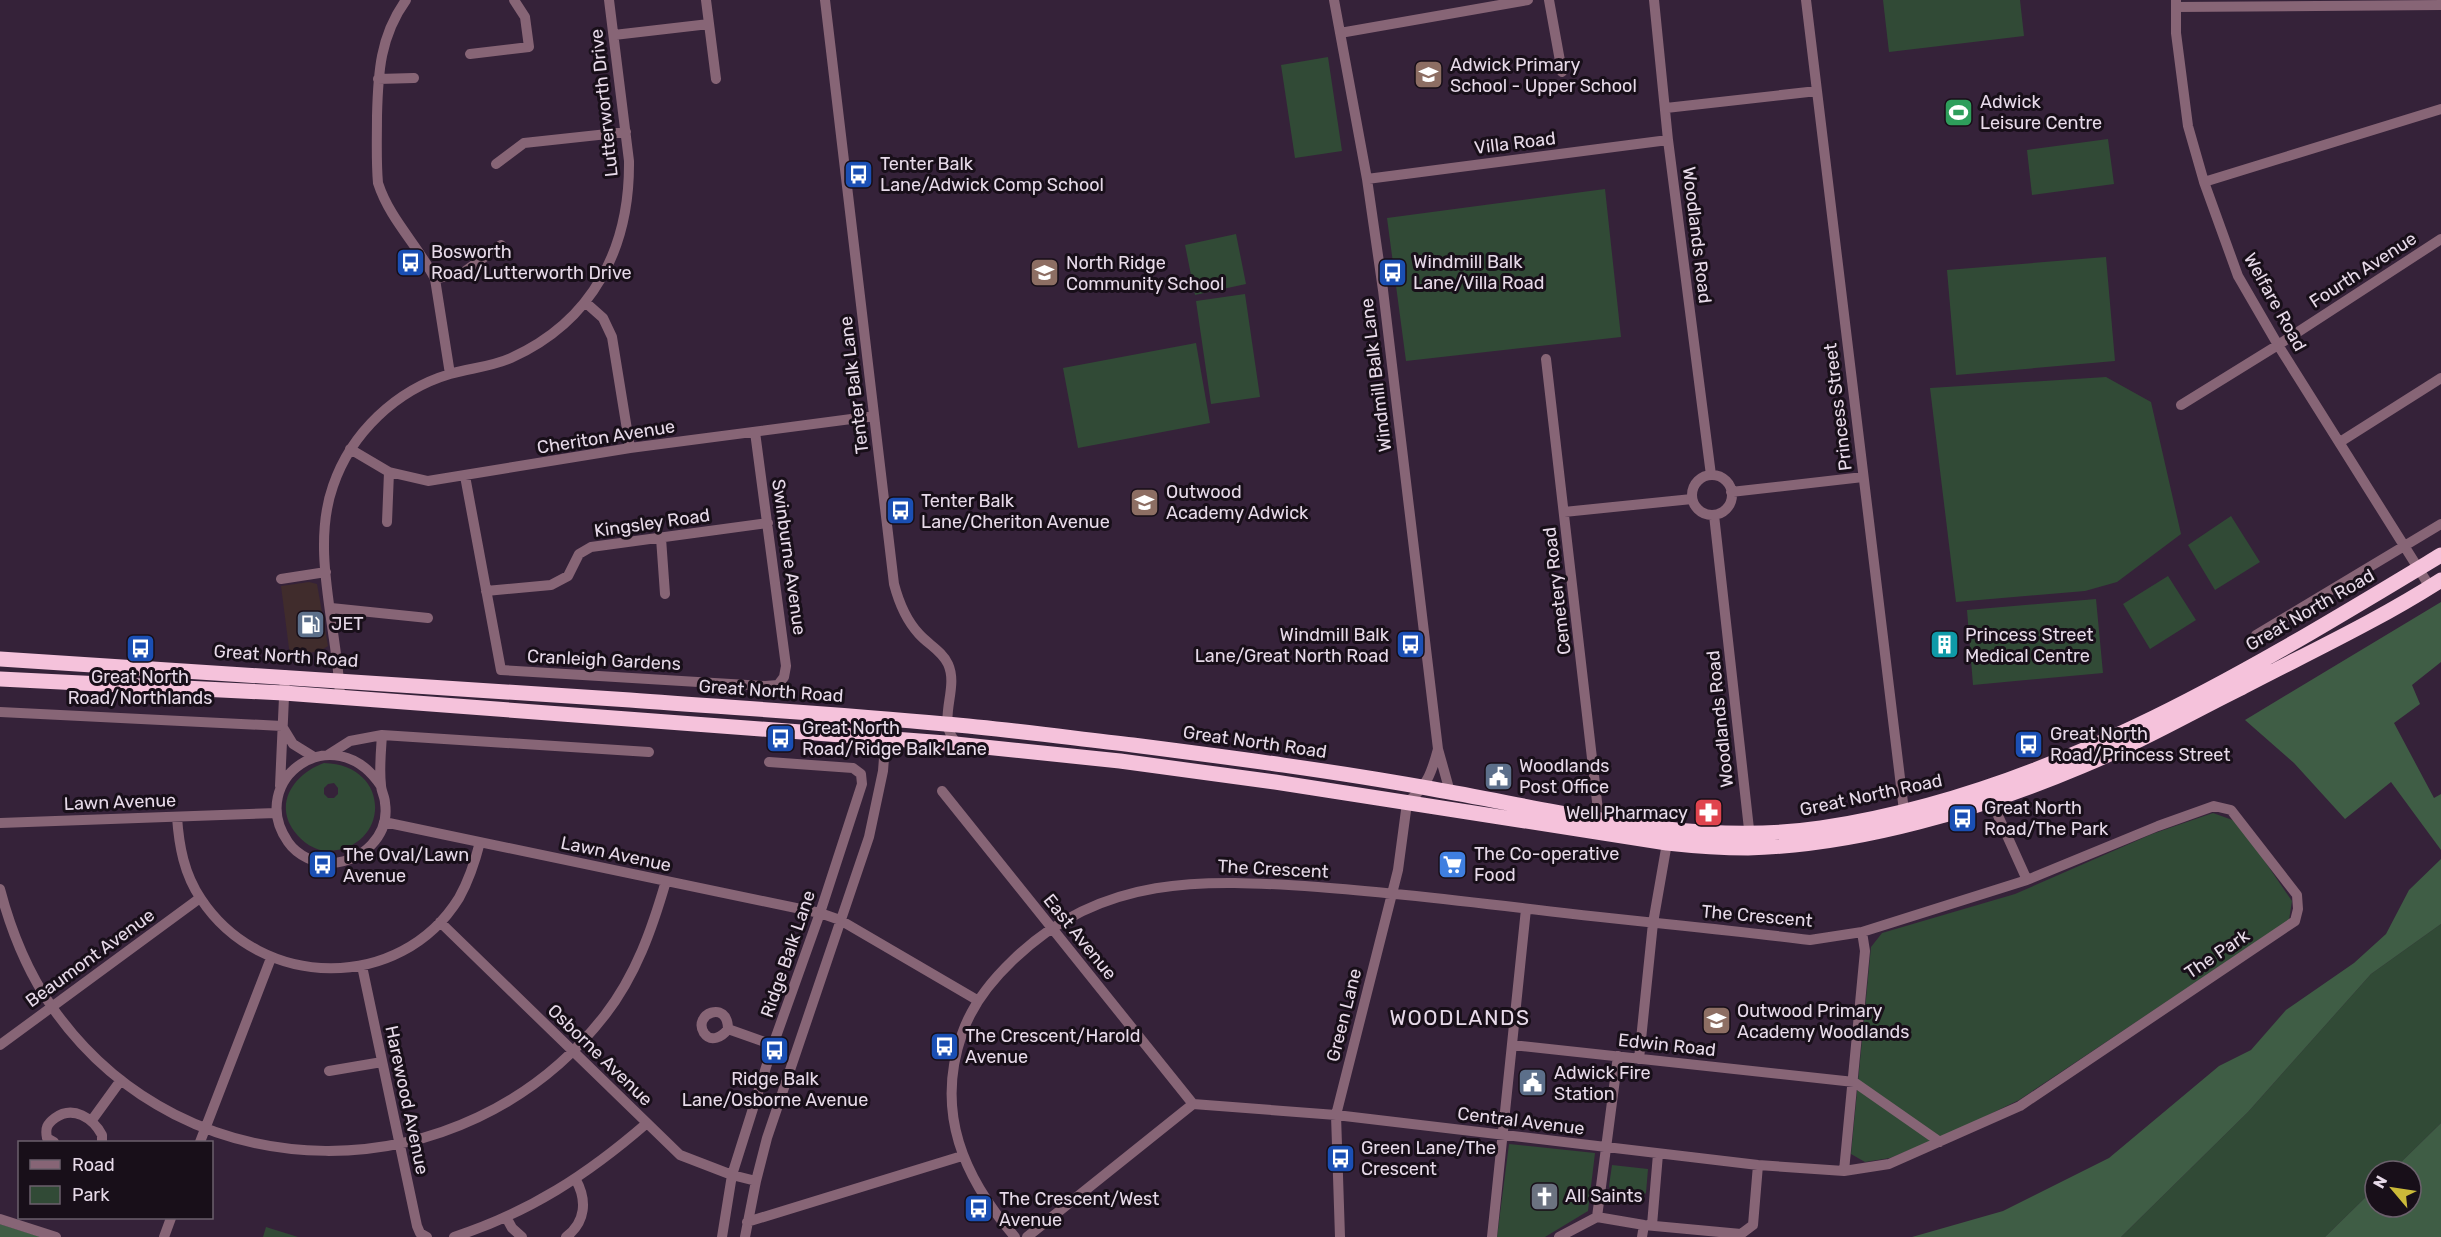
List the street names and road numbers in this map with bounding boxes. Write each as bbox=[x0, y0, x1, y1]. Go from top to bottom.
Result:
street label: Lutterworth Drive bbox=[585, 28, 623, 178]
street label: Villa Road bbox=[1473, 127, 1557, 159]
street label: Woodlands Road bbox=[1678, 165, 1716, 305]
street label: Fourth Avenue bbox=[2305, 227, 2421, 313]
street label: Welfare Road bbox=[2239, 249, 2311, 355]
street label: Windmill Balk Lane bbox=[1356, 297, 1396, 453]
street label: Tenter Balk Lane bbox=[835, 315, 873, 455]
street label: Princess Street bbox=[1819, 342, 1857, 472]
street label: Cheriton Avenue bbox=[535, 415, 677, 459]
street label: Swinburne Avenue bbox=[767, 478, 811, 636]
street label: Kingsley Road bbox=[593, 504, 711, 542]
street label: Cemetery Road bbox=[1538, 526, 1576, 656]
street label: Great North Road bbox=[2242, 564, 2378, 656]
street label: Great North Road bbox=[213, 640, 359, 672]
street label: Cranleigh Gardens bbox=[526, 645, 682, 675]
street label: Woodlands Road bbox=[1702, 649, 1738, 789]
street label: Great North Road bbox=[698, 675, 844, 707]
street label: Great North Road bbox=[1182, 721, 1328, 763]
street label: Great North Road bbox=[1798, 769, 1944, 821]
street label: Lawn Avenue bbox=[63, 789, 177, 815]
street label: Lawn Avenue bbox=[559, 832, 673, 876]
street label: The Crescent bbox=[1217, 855, 1329, 883]
street label: Ridge Balk Lane bbox=[756, 888, 820, 1020]
street label: East Avenue bbox=[1039, 890, 1121, 984]
street label: The Crescent bbox=[1701, 900, 1813, 932]
street label: Beaumont Avenue bbox=[21, 904, 159, 1012]
street label: The Park bbox=[2181, 924, 2254, 984]
street label: Green Lane bbox=[1322, 966, 1366, 1064]
street label: Osborne Avenue bbox=[543, 999, 657, 1111]
street label: Harewood Avenue bbox=[380, 1023, 434, 1177]
street label: Edwin Road bbox=[1617, 1029, 1717, 1061]
street label: Central Avenue bbox=[1456, 1102, 1586, 1140]

